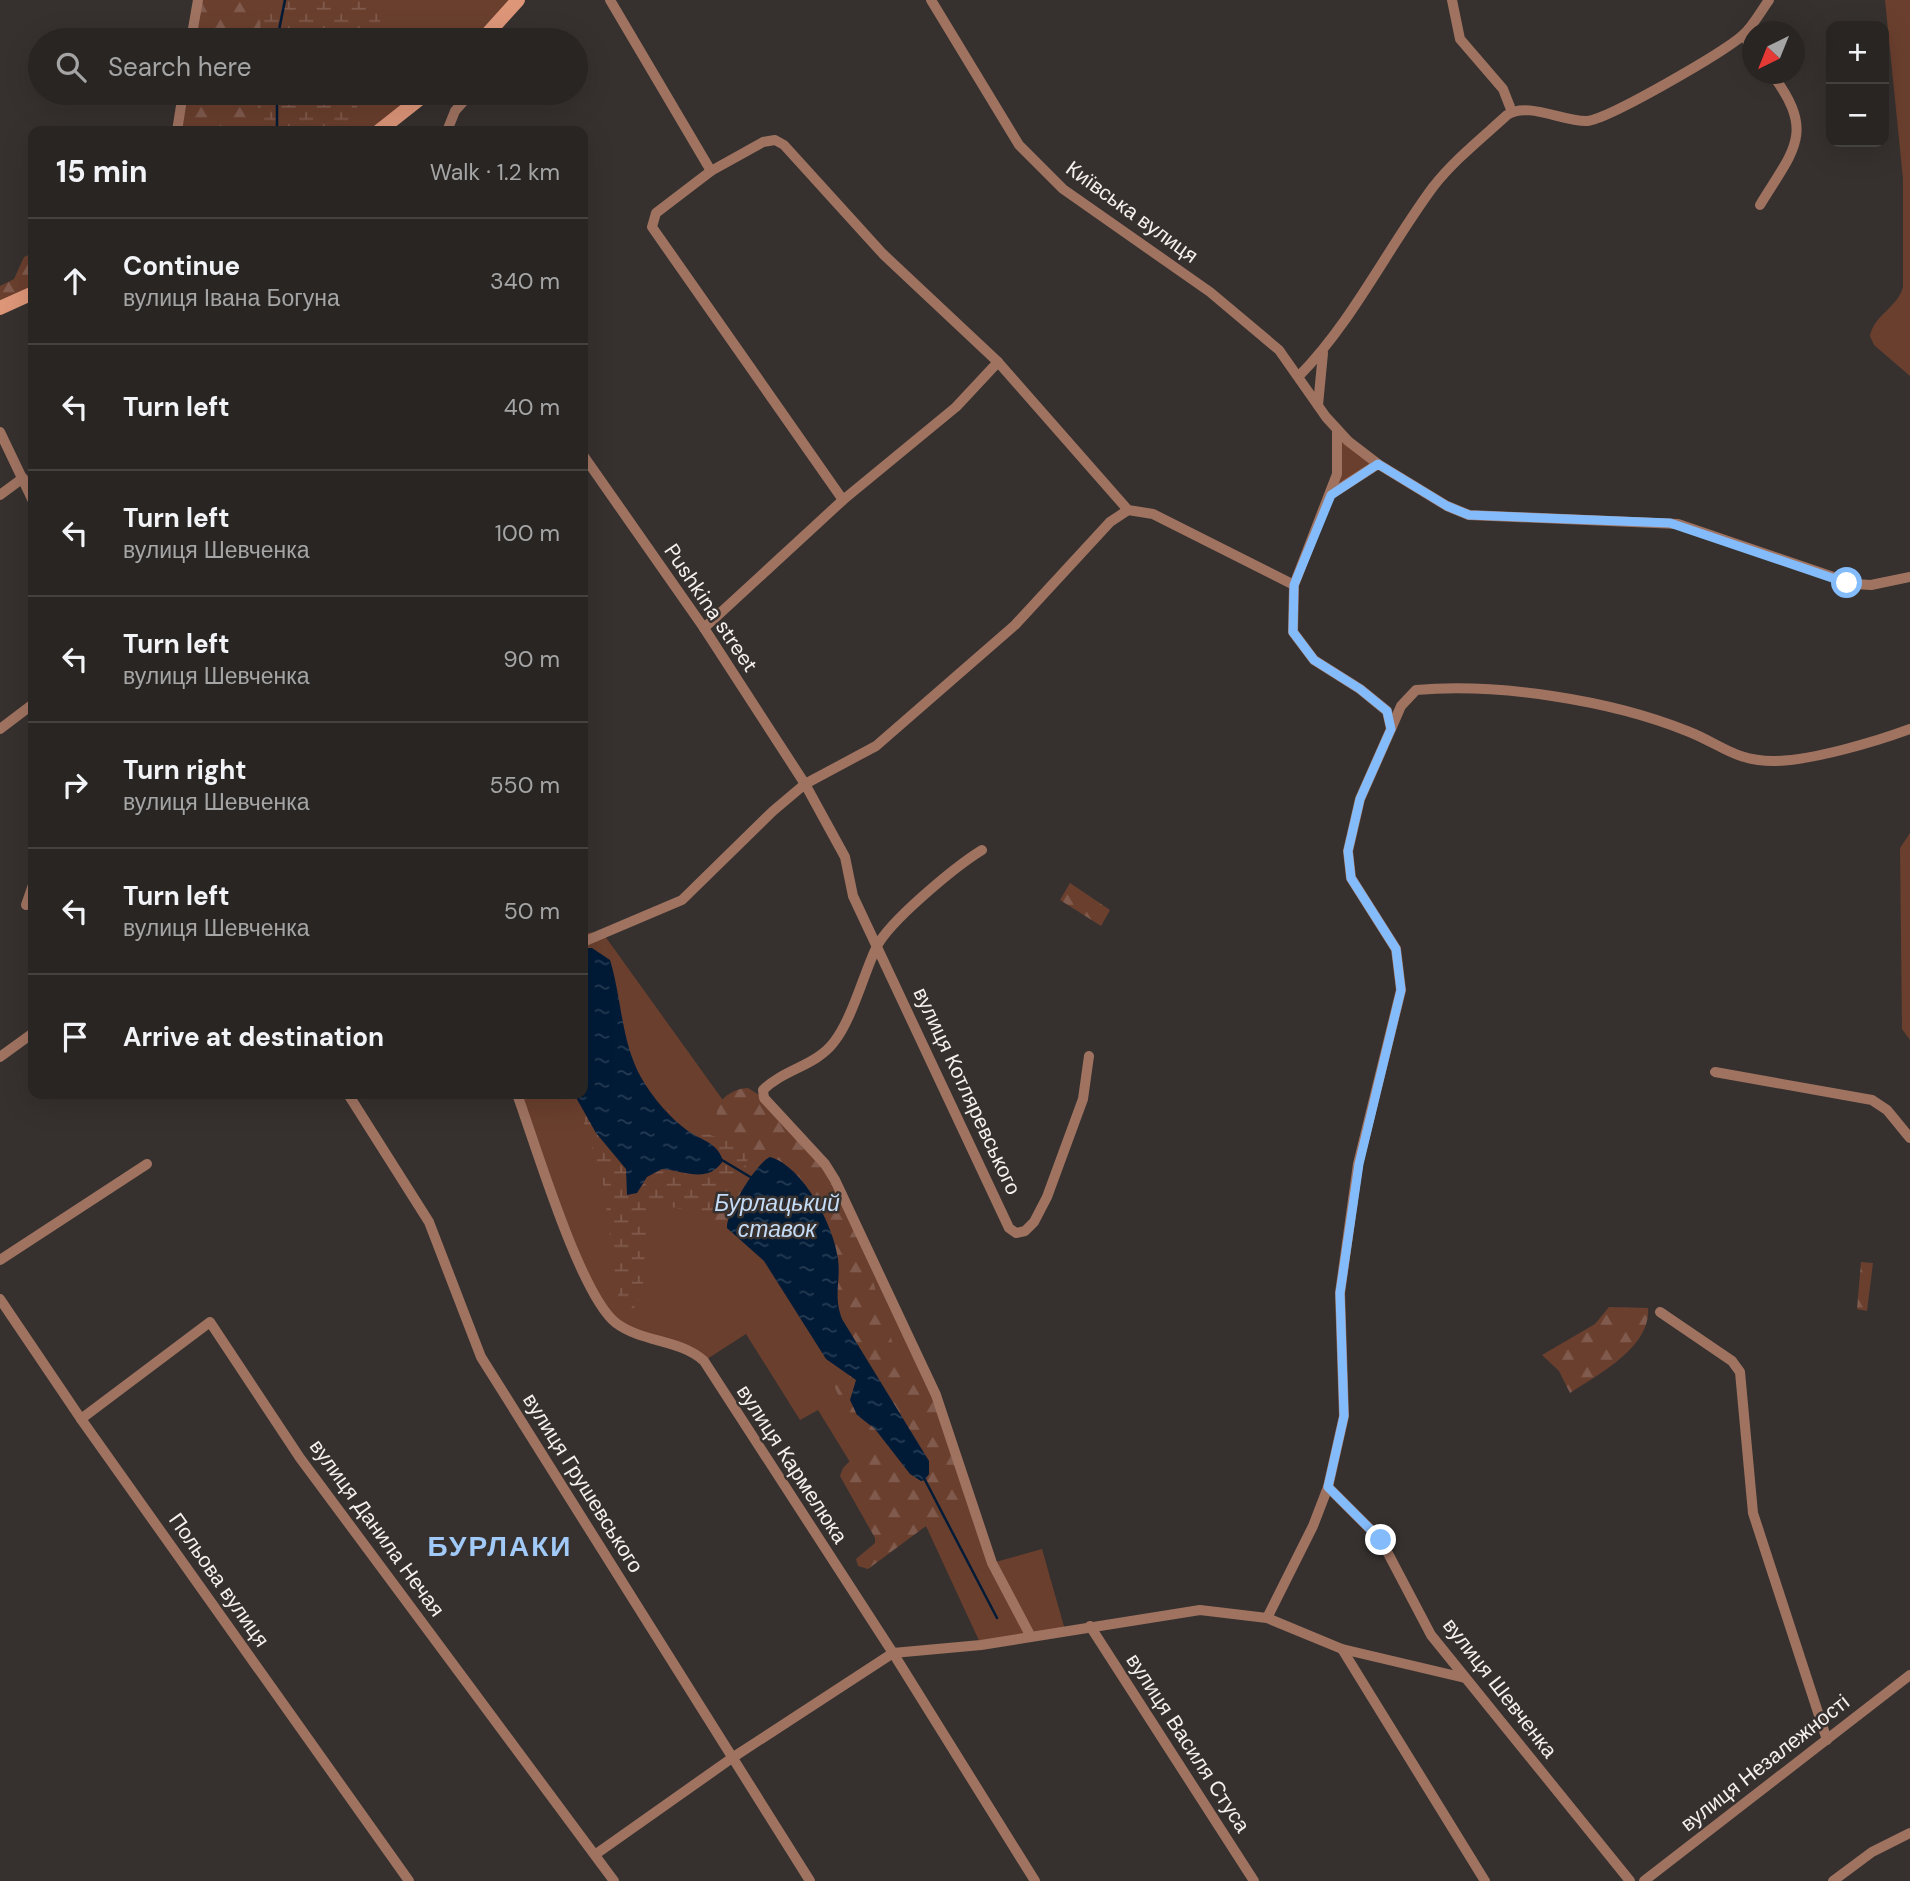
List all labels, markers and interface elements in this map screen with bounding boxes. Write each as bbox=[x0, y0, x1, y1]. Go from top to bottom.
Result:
north arrow bbox=[1742, 21, 1805, 84]
map controls bbox=[1826, 21, 1889, 147]
button: + bbox=[1826, 21, 1889, 84]
search box bbox=[28, 28, 588, 105]
icon: search bbox=[52, 48, 90, 86]
text: Search here bbox=[108, 50, 251, 84]
button: − bbox=[1826, 84, 1889, 147]
text: 15 min bbox=[56, 152, 148, 191]
street label: Київська вулиця bbox=[1060, 154, 1204, 270]
text: Walk · 1.2 km bbox=[430, 157, 560, 187]
text: Continue bbox=[123, 249, 240, 283]
icon: ahead bbox=[56, 262, 94, 300]
text: 340 m bbox=[490, 266, 560, 296]
text: вулиця Івана Богуна bbox=[123, 283, 340, 313]
icon: left bbox=[56, 388, 94, 426]
text: Turn left bbox=[123, 390, 230, 424]
text: 40 m bbox=[504, 392, 560, 422]
text: Turn left bbox=[123, 501, 230, 535]
icon: left bbox=[56, 514, 94, 552]
text: 100 m bbox=[495, 518, 560, 548]
text: вулиця Шевченка bbox=[123, 535, 310, 565]
street label: Pushkina street bbox=[658, 538, 764, 678]
route start bbox=[1831, 567, 1862, 598]
text: Turn left bbox=[123, 627, 230, 661]
icon: left bbox=[56, 640, 94, 678]
text: 90 m bbox=[503, 644, 560, 674]
text: вулиця Шевченка bbox=[123, 661, 310, 691]
text: Turn right bbox=[123, 753, 247, 787]
icon: right bbox=[56, 766, 94, 804]
text: 550 m bbox=[490, 770, 560, 800]
text: вулиця Шевченка bbox=[123, 787, 310, 817]
text: Turn left bbox=[123, 879, 230, 913]
icon: left bbox=[56, 892, 94, 930]
text: 50 m bbox=[504, 896, 560, 926]
text: вулиця Шевченка bbox=[123, 913, 310, 943]
street label: вулиця Котляревського bbox=[907, 983, 1027, 1199]
icon: arrive bbox=[56, 1018, 94, 1056]
text: Arrive at destination bbox=[123, 1020, 384, 1054]
water label: Бурлацький ставок bbox=[714, 1188, 840, 1244]
street label: вулиця Кармелюка bbox=[730, 1379, 854, 1549]
street label: вулиця Грушевського bbox=[516, 1388, 650, 1578]
street label: вулиця Данила Нечая bbox=[303, 1434, 451, 1622]
street label: Польова вулиця bbox=[162, 1507, 276, 1653]
route end bbox=[1365, 1524, 1396, 1555]
district label: БУРЛАКИ bbox=[428, 1528, 572, 1565]
street label: вулиця Шевченка bbox=[1437, 1612, 1564, 1764]
street label: вулиця Василя Стуса bbox=[1120, 1648, 1257, 1838]
street label: вулиця Незалежності bbox=[1675, 1688, 1855, 1838]

